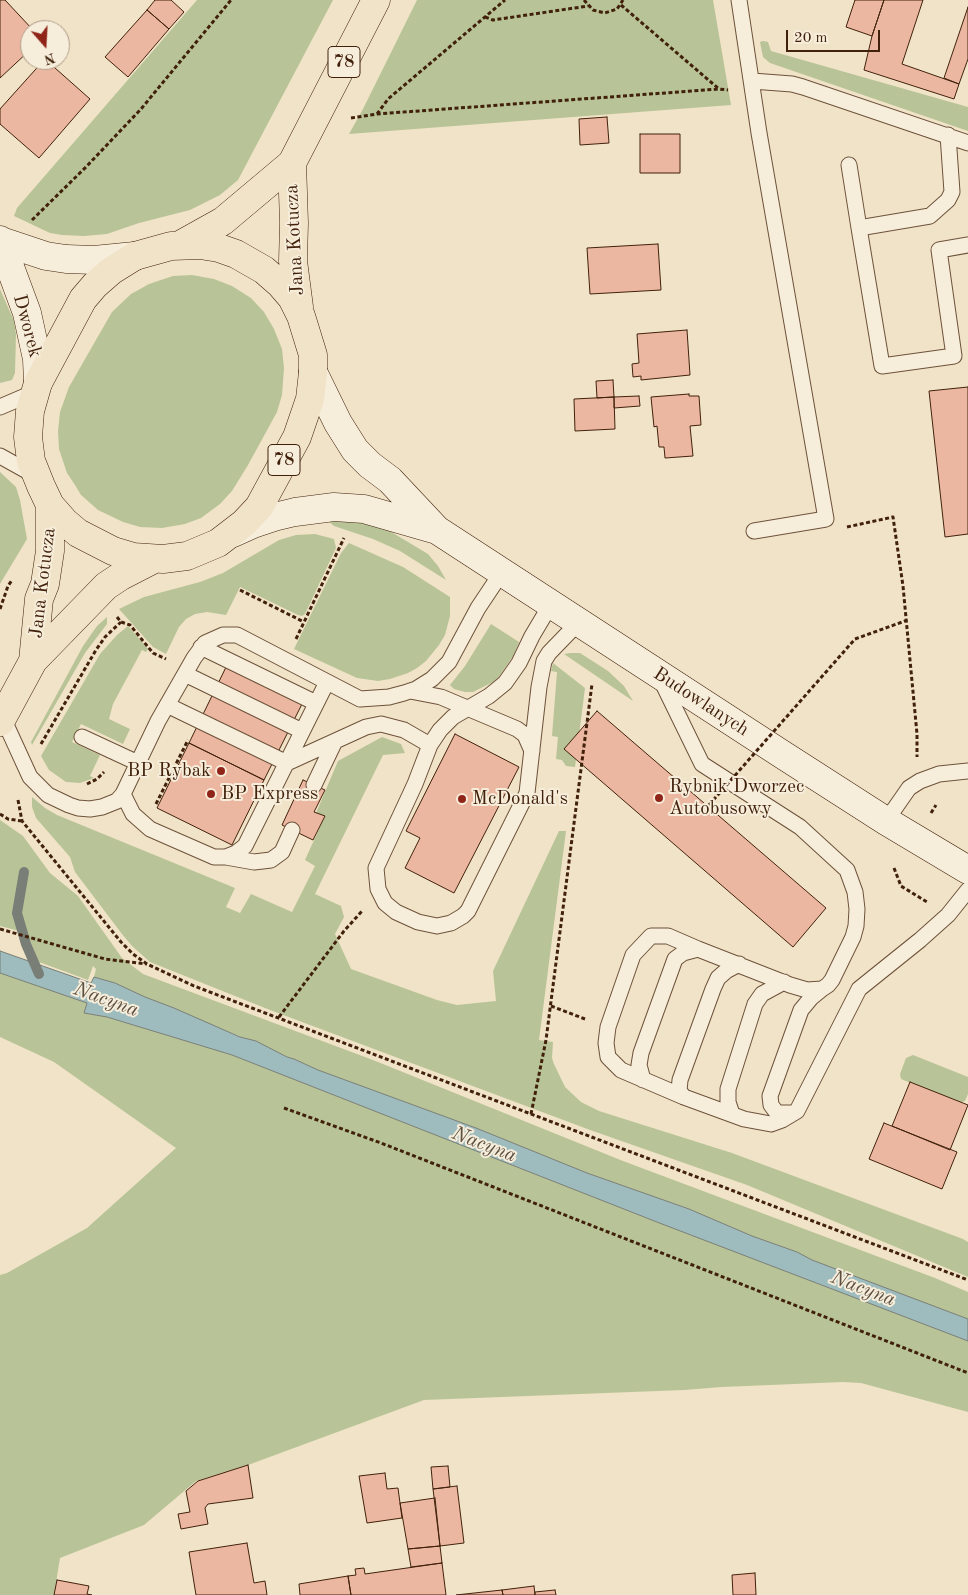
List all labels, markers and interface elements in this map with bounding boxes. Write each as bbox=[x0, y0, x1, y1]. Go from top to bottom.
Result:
north arrow bbox=[20, 20, 70, 70]
scale bar bbox=[788, 20, 882, 52]
text: 20 m bbox=[794, 31, 828, 46]
road number: 78 bbox=[328, 46, 360, 78]
text: N bbox=[42, 50, 57, 67]
street label: Jana Kotucza bbox=[281, 184, 309, 296]
street label: Dworek bbox=[8, 292, 46, 360]
road number: 78 bbox=[268, 444, 300, 476]
street label: Jana Kotucza bbox=[25, 526, 61, 640]
street label: Budowlanych bbox=[649, 663, 753, 741]
place label: BP Rybak bbox=[127, 760, 211, 782]
marker: BP Rybak bbox=[215, 765, 227, 777]
place label: Rybnik Dworzec Autobusowy bbox=[669, 776, 804, 820]
place label: BP Express bbox=[221, 783, 318, 805]
marker: BP Express bbox=[205, 788, 217, 800]
place label: McDonald's bbox=[472, 788, 568, 810]
marker: Rybnik Dworzec Autobusowy bbox=[653, 792, 665, 804]
marker: McDonald's bbox=[456, 793, 468, 805]
water label: Nacyna bbox=[70, 977, 142, 1023]
water label: Nacyna bbox=[448, 1122, 520, 1168]
water label: Nacyna bbox=[827, 1266, 899, 1312]

